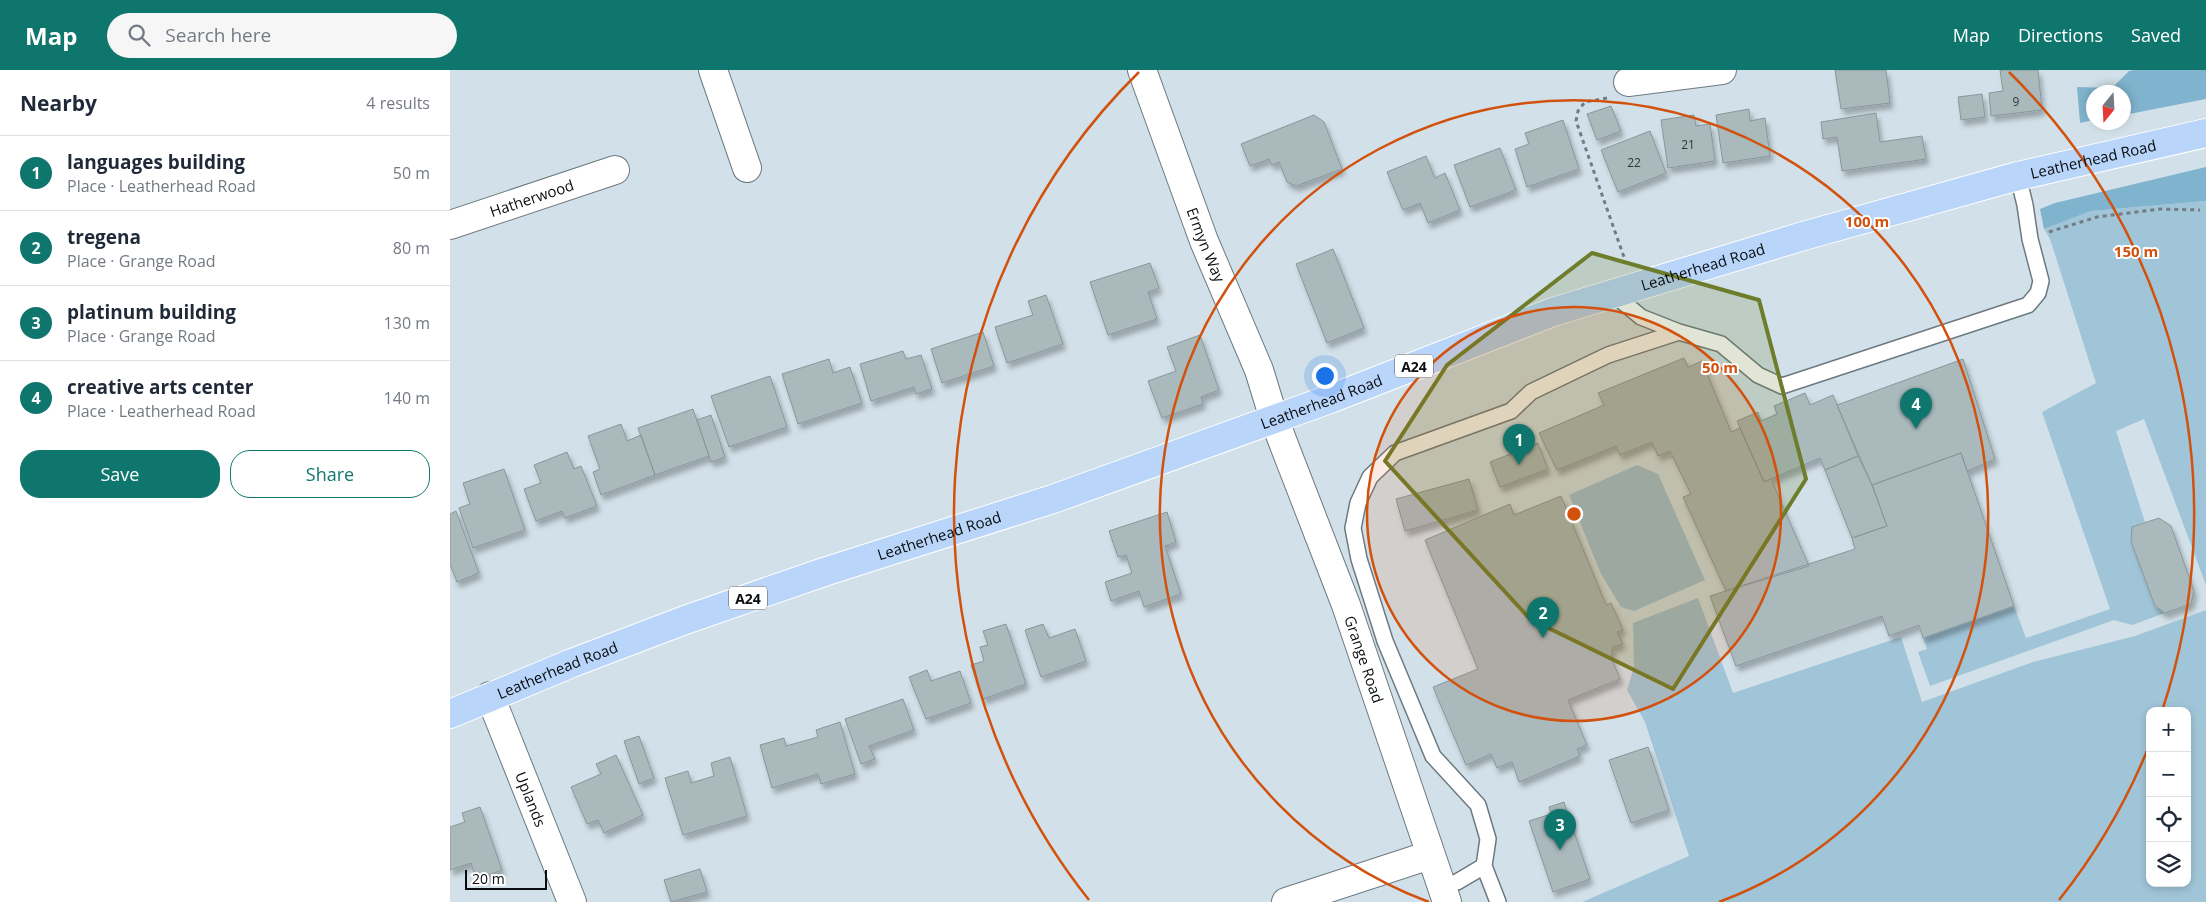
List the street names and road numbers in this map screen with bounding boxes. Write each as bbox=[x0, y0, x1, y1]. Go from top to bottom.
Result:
street label: Leatherhead Road bbox=[2028, 135, 2158, 183]
street label: Hatherwood bbox=[487, 174, 576, 221]
street label: Ermyn Way bbox=[1183, 204, 1230, 285]
street label: Leatherhead Road bbox=[1638, 238, 1767, 295]
road number: A24 bbox=[1395, 354, 1433, 378]
street label: Leatherhead Road bbox=[1258, 370, 1385, 433]
street label: Leatherhead Road bbox=[875, 506, 1003, 564]
road number: A24 bbox=[729, 586, 767, 610]
street label: Grange Road bbox=[1340, 613, 1389, 705]
street label: Leatherhead Road bbox=[494, 637, 621, 703]
street label: Uplands bbox=[511, 769, 551, 830]

